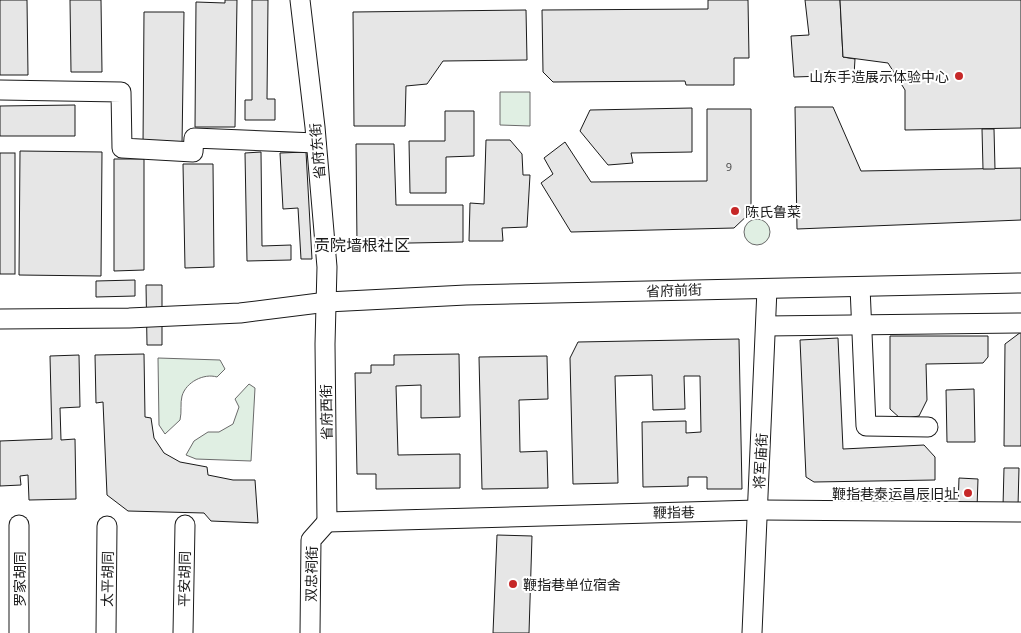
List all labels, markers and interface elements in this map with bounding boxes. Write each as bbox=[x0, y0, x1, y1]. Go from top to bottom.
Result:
place label: 山东手造展示体验中心 bbox=[809, 67, 949, 86]
marker: 山东手造展示体验中心 bbox=[953, 70, 965, 82]
street label: 省府东街 bbox=[305, 122, 329, 180]
house number: 9 bbox=[726, 159, 732, 174]
place label: 陈氏鲁菜 bbox=[745, 202, 801, 221]
marker: 陈氏鲁菜 bbox=[729, 205, 741, 217]
district label: 贡院墙根社区 bbox=[314, 234, 410, 256]
street label: 省府前街 bbox=[646, 280, 702, 300]
street label: 省府西街 bbox=[316, 384, 336, 440]
street label: 将军庙街 bbox=[749, 433, 771, 489]
place label: 鞭指巷泰运昌辰旧址 bbox=[832, 484, 958, 503]
marker: 鞭指巷泰运昌辰旧址 bbox=[962, 487, 974, 499]
street label: 鞭指巷 bbox=[653, 502, 695, 522]
street label: 双忠祠街 bbox=[301, 546, 321, 602]
street label: 罗家胡同 bbox=[10, 551, 29, 607]
street label: 太平胡同 bbox=[97, 551, 117, 607]
street label: 平安胡同 bbox=[174, 551, 194, 607]
place label: 鞭指巷单位宿舍 bbox=[523, 575, 621, 594]
marker: 鞭指巷单位宿舍 bbox=[507, 578, 519, 590]

